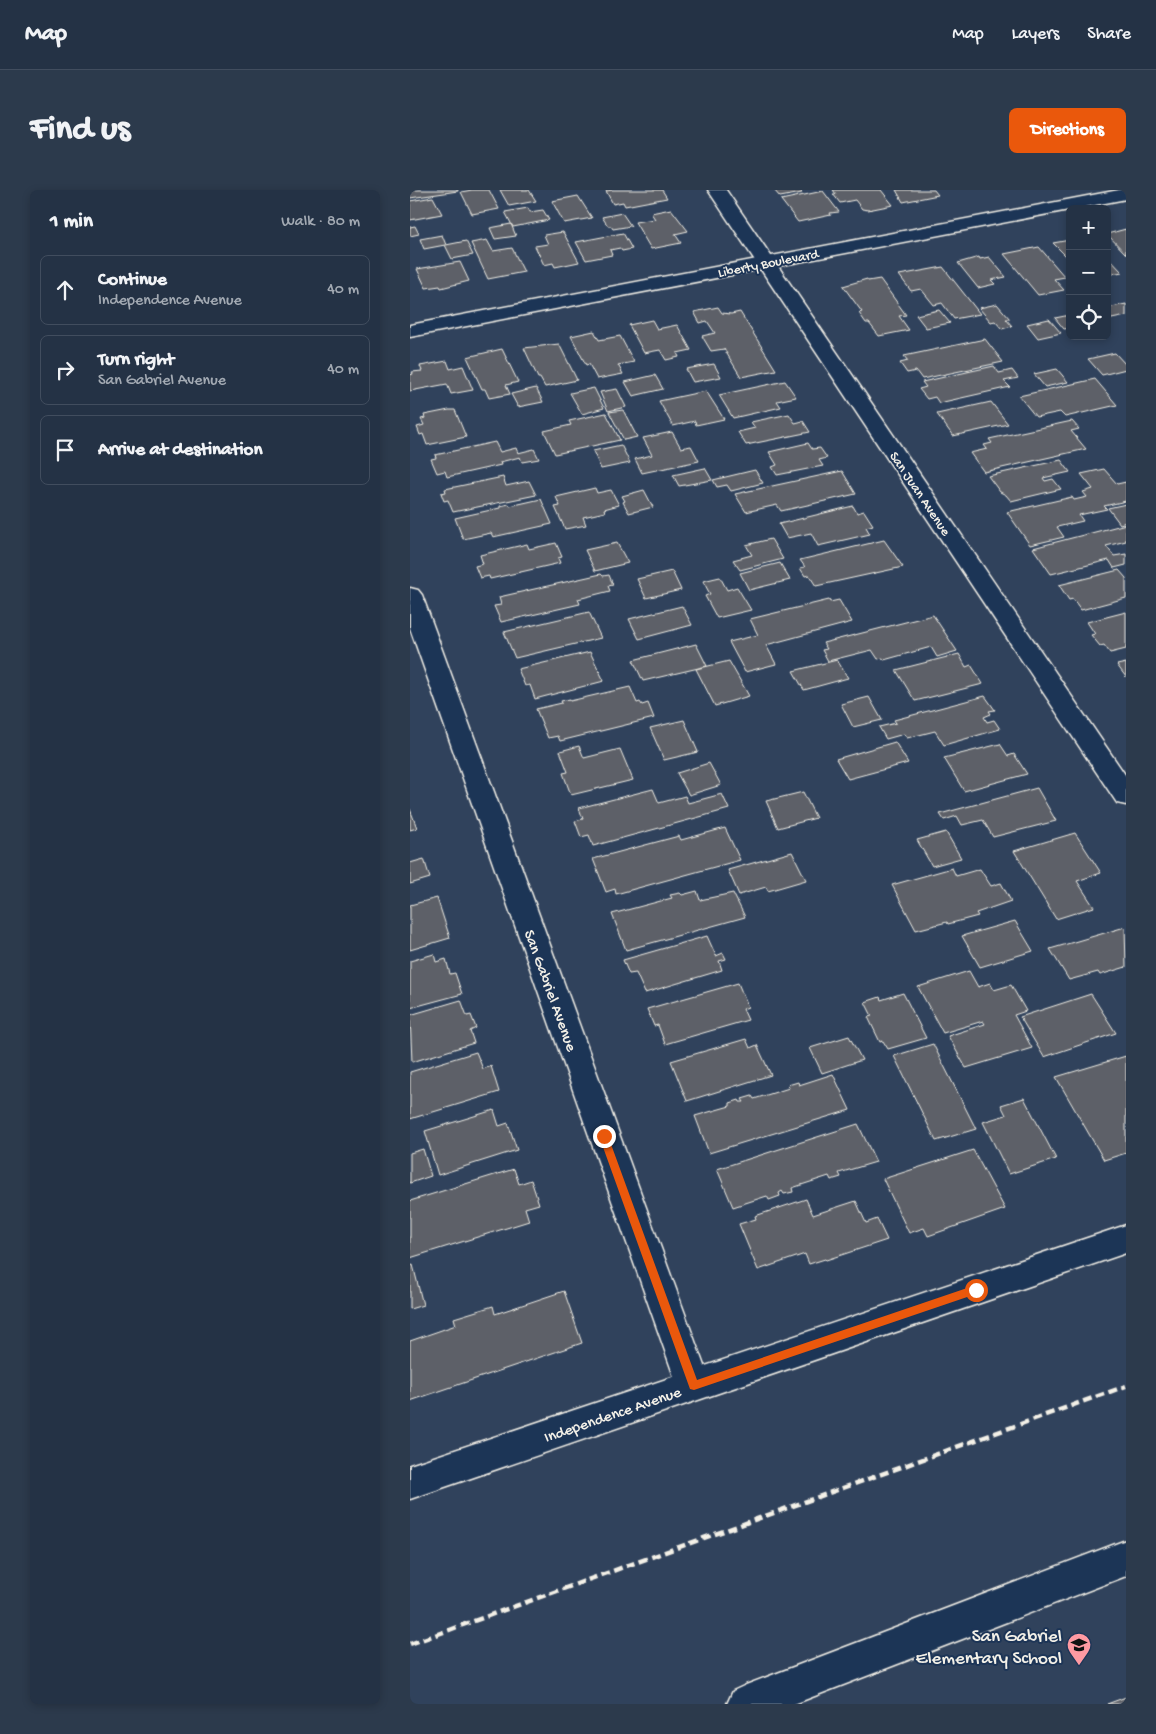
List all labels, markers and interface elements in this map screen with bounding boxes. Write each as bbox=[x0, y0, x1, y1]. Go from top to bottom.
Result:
text: Map bbox=[25, 20, 67, 49]
text: Map bbox=[952, 24, 984, 45]
text: Layers bbox=[1012, 24, 1059, 45]
text: Share bbox=[1087, 24, 1131, 45]
button: Directions bbox=[1009, 108, 1126, 153]
text: Find us bbox=[30, 110, 130, 151]
map controls bbox=[1066, 205, 1111, 340]
button: + bbox=[1066, 205, 1111, 250]
text: 1 min bbox=[50, 210, 93, 235]
text: Walk · 80 m bbox=[281, 213, 360, 232]
street label: Liberty Boulevard bbox=[717, 246, 822, 283]
button: − bbox=[1066, 250, 1111, 295]
text: Continue bbox=[98, 269, 167, 292]
icon: ahead bbox=[51, 276, 79, 304]
text: 40 m bbox=[327, 281, 359, 300]
text: Independence Avenue bbox=[98, 292, 242, 311]
button: locate bbox=[1066, 295, 1111, 340]
text: Turn right bbox=[98, 349, 174, 372]
icon: right bbox=[51, 356, 79, 384]
text: 40 m bbox=[327, 361, 359, 380]
text: San Gabriel Avenue bbox=[98, 372, 226, 391]
icon: arrive bbox=[51, 436, 79, 464]
text: Arrive at destination bbox=[98, 439, 262, 462]
street label: San Juan Avenue bbox=[884, 449, 954, 540]
street label: San Gabriel Avenue bbox=[518, 928, 580, 1055]
route end bbox=[593, 1125, 616, 1148]
route start bbox=[965, 1279, 988, 1302]
street label: Independence Avenue bbox=[542, 1384, 685, 1449]
place label: San Gabriel Elementary School bbox=[916, 1626, 1062, 1671]
school or university icon: San Gabriel Elementary School bbox=[1066, 1632, 1092, 1666]

